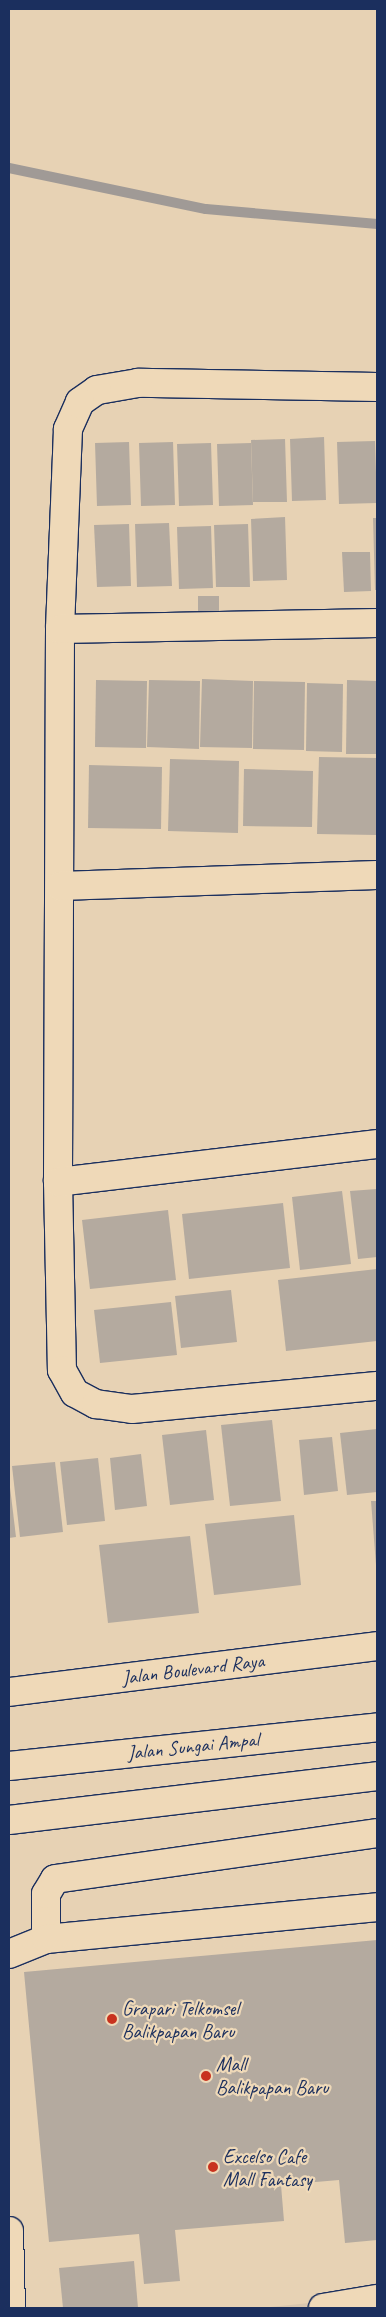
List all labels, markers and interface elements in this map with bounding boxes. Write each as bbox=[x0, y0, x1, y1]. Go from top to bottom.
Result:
street label: Jalan Boulevard Raya bbox=[120, 1648, 266, 1690]
street label: Jalan Sungai Ampal bbox=[127, 1727, 259, 1765]
place label: Grapari Telkomsel Balikpapan Baru bbox=[122, 1996, 239, 2043]
marker: Grapari Telkomsel Balikpapan Baru bbox=[106, 2013, 118, 2025]
place label: Mall Balikpapan Baru bbox=[216, 2052, 329, 2099]
marker: Mall Balikpapan Baru bbox=[200, 2070, 212, 2082]
place label: Excelso Cafe Mall Fantasy bbox=[223, 2144, 312, 2191]
marker: Excelso Cafe Mall Fantasy bbox=[207, 2161, 219, 2173]

